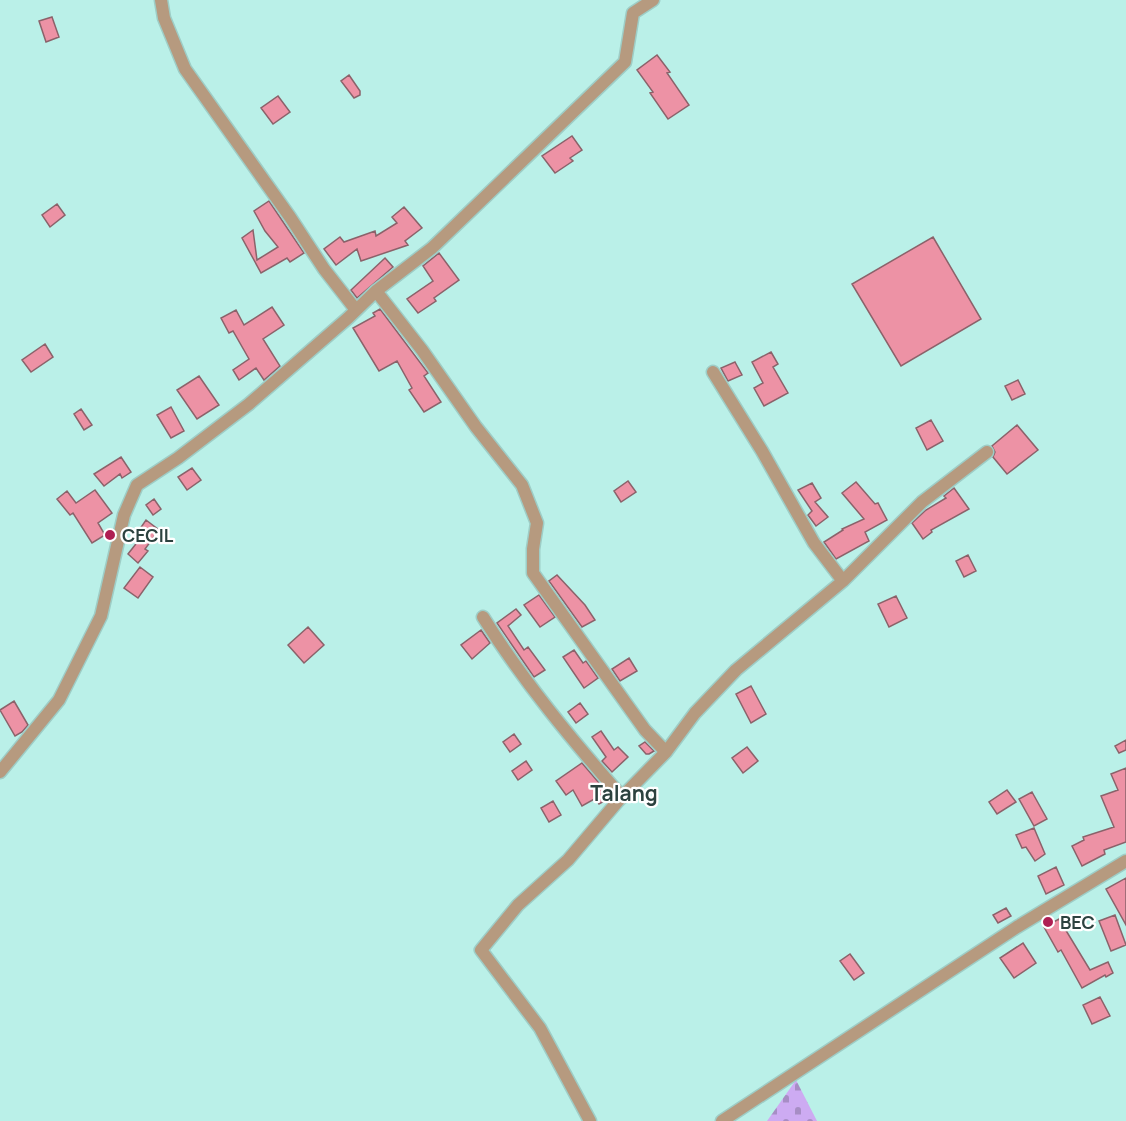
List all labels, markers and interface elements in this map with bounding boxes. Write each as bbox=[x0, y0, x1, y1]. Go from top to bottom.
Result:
place label: CECIL bbox=[122, 523, 174, 547]
marker: CECIL bbox=[103, 528, 117, 542]
district label: Talang bbox=[590, 779, 658, 807]
place label: BEC bbox=[1060, 910, 1095, 934]
marker: BEC bbox=[1041, 915, 1055, 929]

